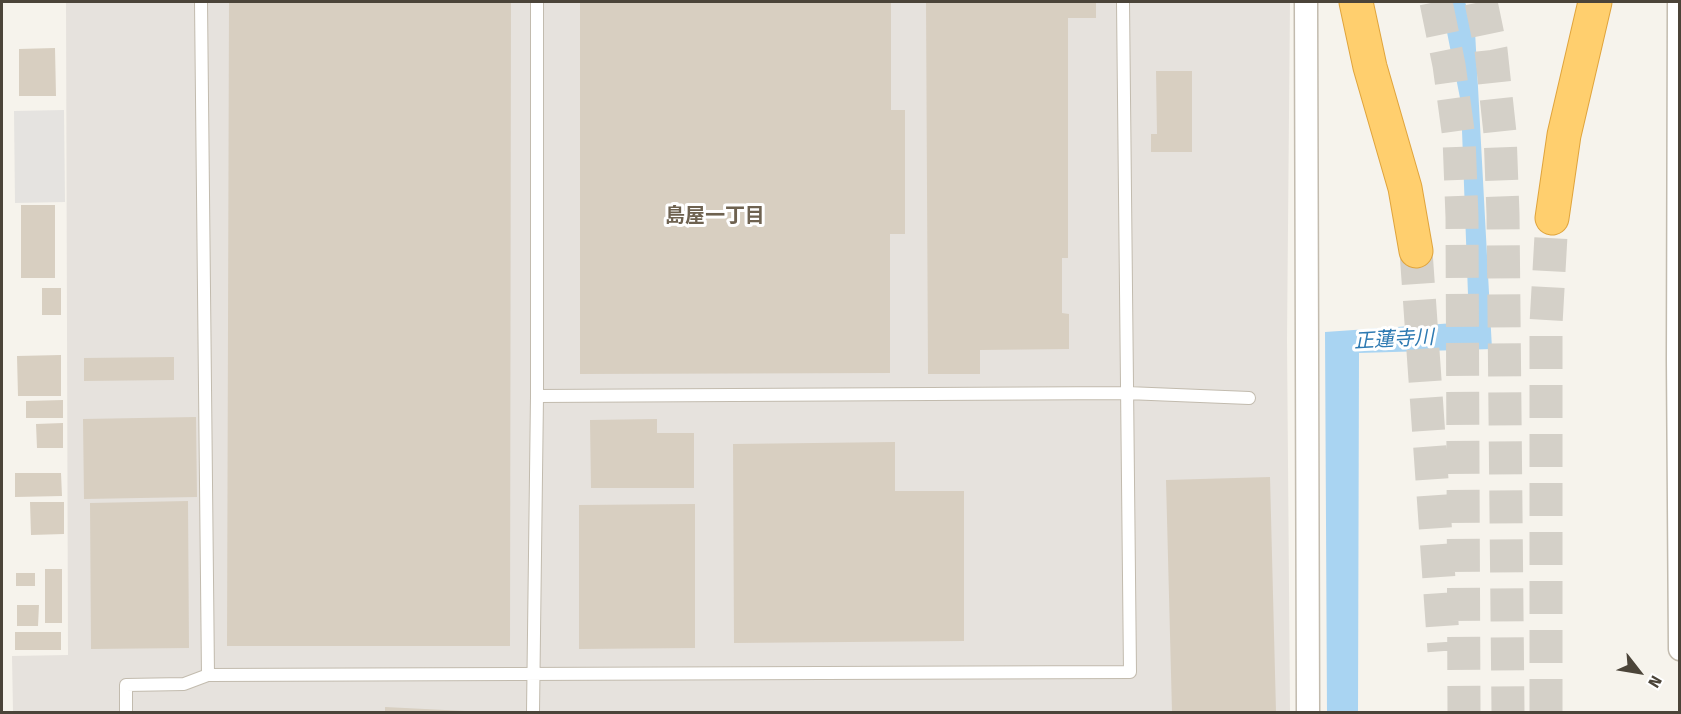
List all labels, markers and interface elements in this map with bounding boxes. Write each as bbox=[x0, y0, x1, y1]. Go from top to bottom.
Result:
district label: 島屋一丁目 bbox=[665, 204, 765, 228]
water label: 正蓮寺川 bbox=[1353, 326, 1435, 354]
north arrow bbox=[1609, 642, 1669, 702]
text: N bbox=[1644, 672, 1666, 691]

